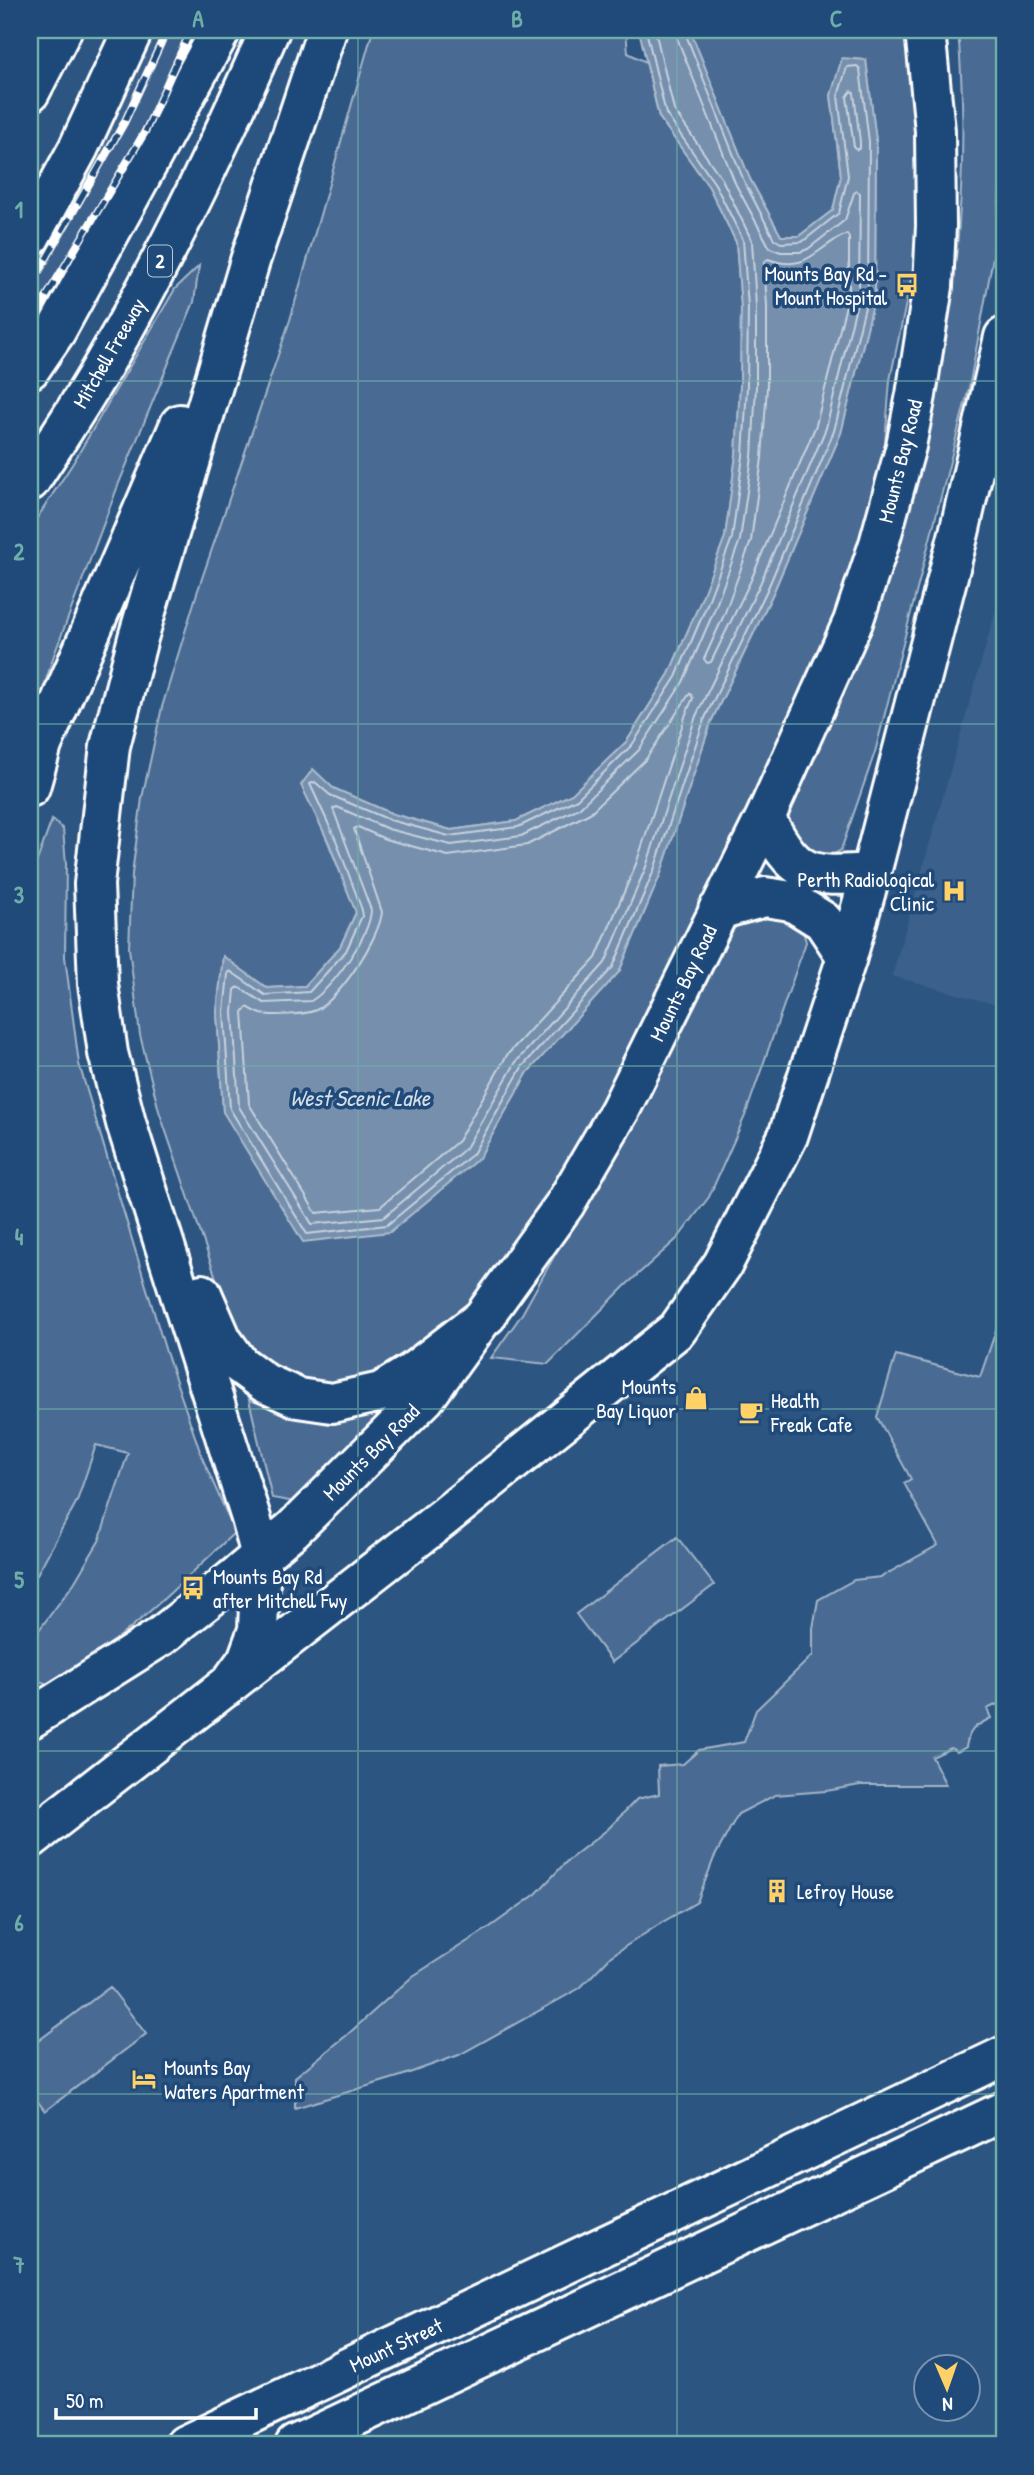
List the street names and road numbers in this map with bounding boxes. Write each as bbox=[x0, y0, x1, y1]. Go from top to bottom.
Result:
road number: 2 bbox=[148, 246, 172, 276]
street label: Mitchell Freeway bbox=[66, 292, 152, 414]
street label: Mounts Bay Road bbox=[871, 396, 929, 526]
street label: Mounts Bay Road bbox=[642, 920, 724, 1046]
street label: Mounts Bay Road bbox=[316, 1397, 426, 1507]
street label: Mount Street bbox=[345, 2310, 448, 2379]

